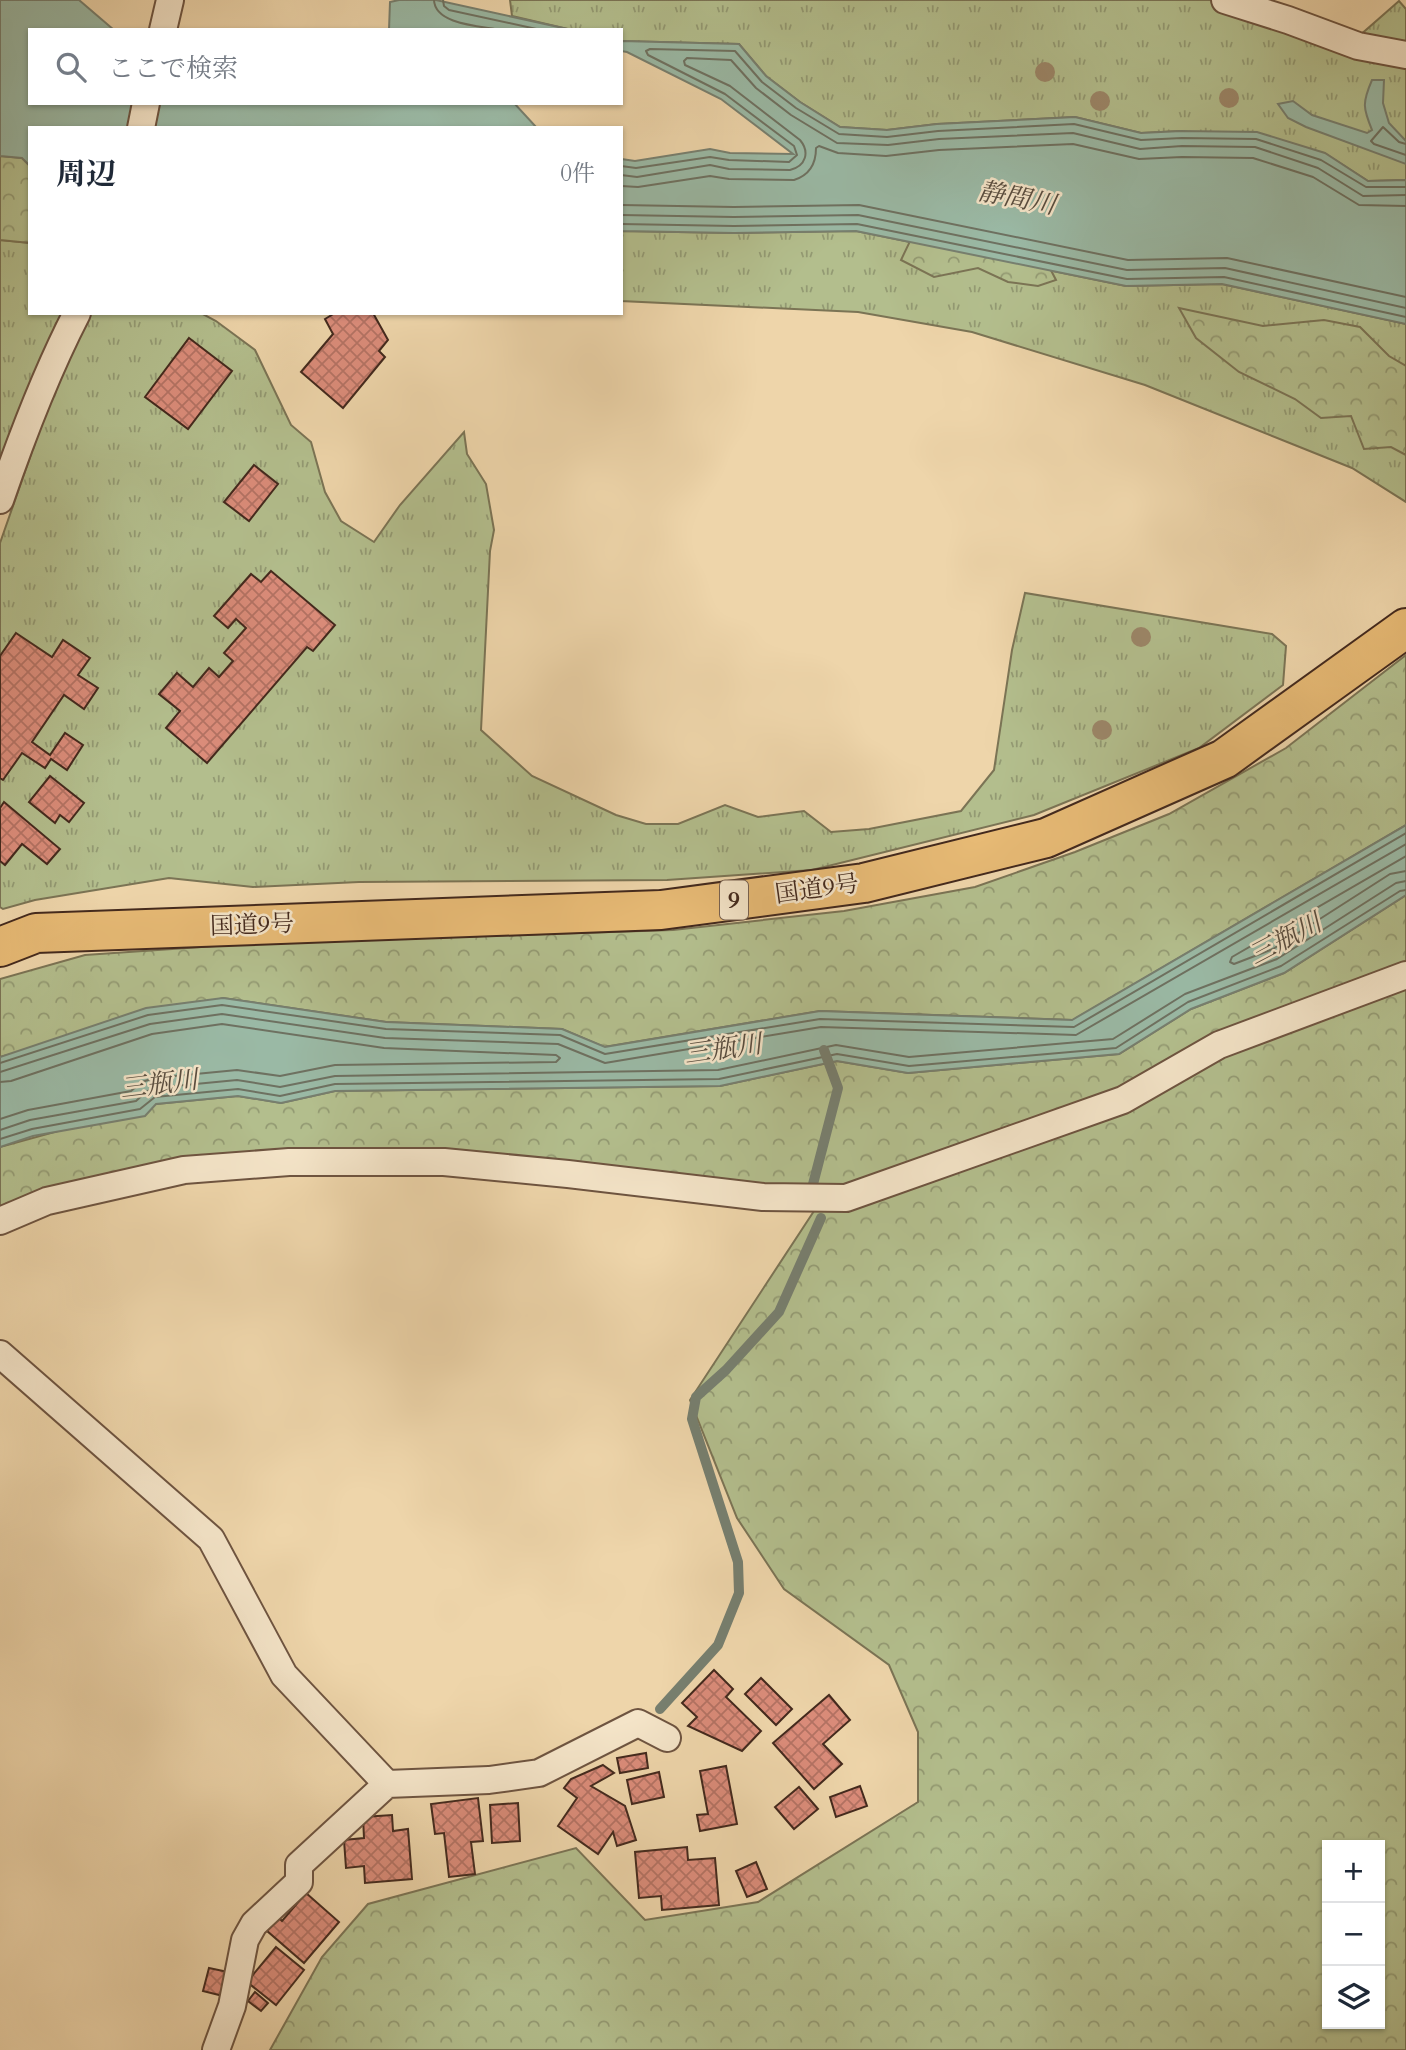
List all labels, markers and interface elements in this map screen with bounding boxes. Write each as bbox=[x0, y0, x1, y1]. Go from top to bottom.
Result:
search box bbox=[28, 28, 623, 105]
icon: search bbox=[52, 48, 90, 86]
text: ここで検索 bbox=[108, 51, 238, 86]
text: 周辺 bbox=[56, 154, 116, 195]
text: 0件 bbox=[560, 158, 595, 189]
water label: 静間川 bbox=[975, 173, 1062, 223]
street label: 国道9号 bbox=[773, 867, 861, 911]
road number: 9 bbox=[720, 880, 748, 920]
water label: 三瓶川 bbox=[1242, 904, 1330, 973]
street label: 国道9号 bbox=[209, 907, 295, 943]
water label: 三瓶川 bbox=[682, 1026, 767, 1072]
water label: 三瓶川 bbox=[118, 1062, 203, 1106]
map controls bbox=[1322, 1840, 1385, 2029]
button: + bbox=[1322, 1840, 1385, 1903]
button: − bbox=[1322, 1903, 1385, 1966]
button: layers bbox=[1322, 1966, 1385, 2029]

